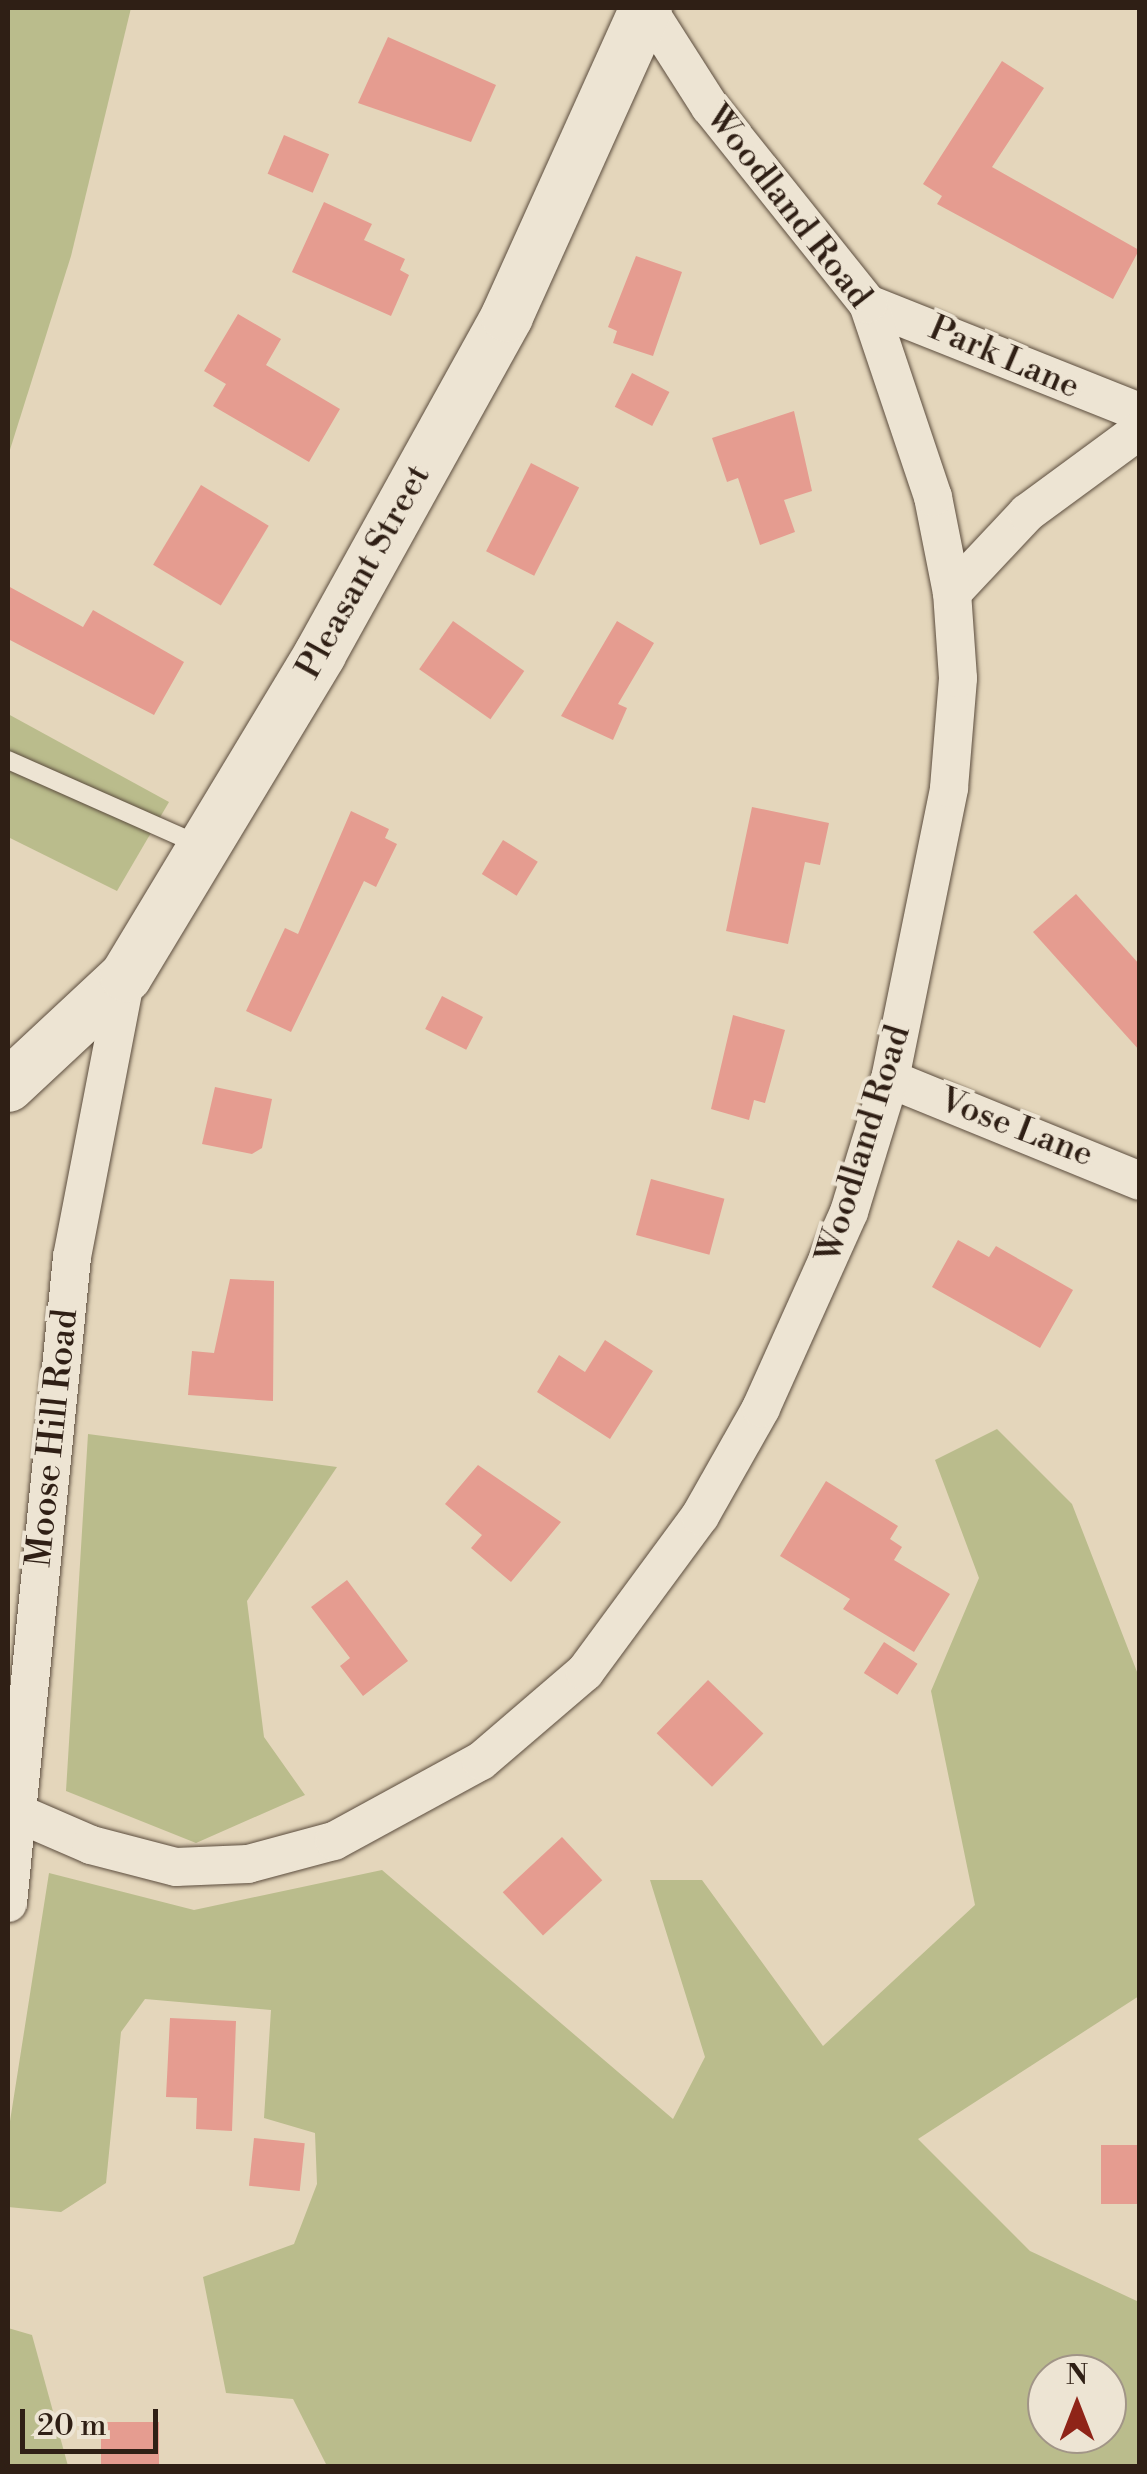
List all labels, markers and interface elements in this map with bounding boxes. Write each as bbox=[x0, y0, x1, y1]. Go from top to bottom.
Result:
street label: Woodland Road bbox=[696, 97, 880, 317]
street label: Park Lane bbox=[922, 308, 1086, 408]
street label: Pleasant Street bbox=[288, 458, 440, 686]
street label: Woodland Road bbox=[808, 1020, 920, 1268]
street label: Vose Lane bbox=[933, 1080, 1099, 1176]
street label: Moose Hill Road bbox=[19, 1307, 87, 1569]
north arrow bbox=[1027, 2354, 1127, 2454]
text: N bbox=[1066, 2358, 1088, 2393]
scale bar bbox=[25, 2389, 162, 2451]
text: 20 m bbox=[37, 2407, 106, 2445]

